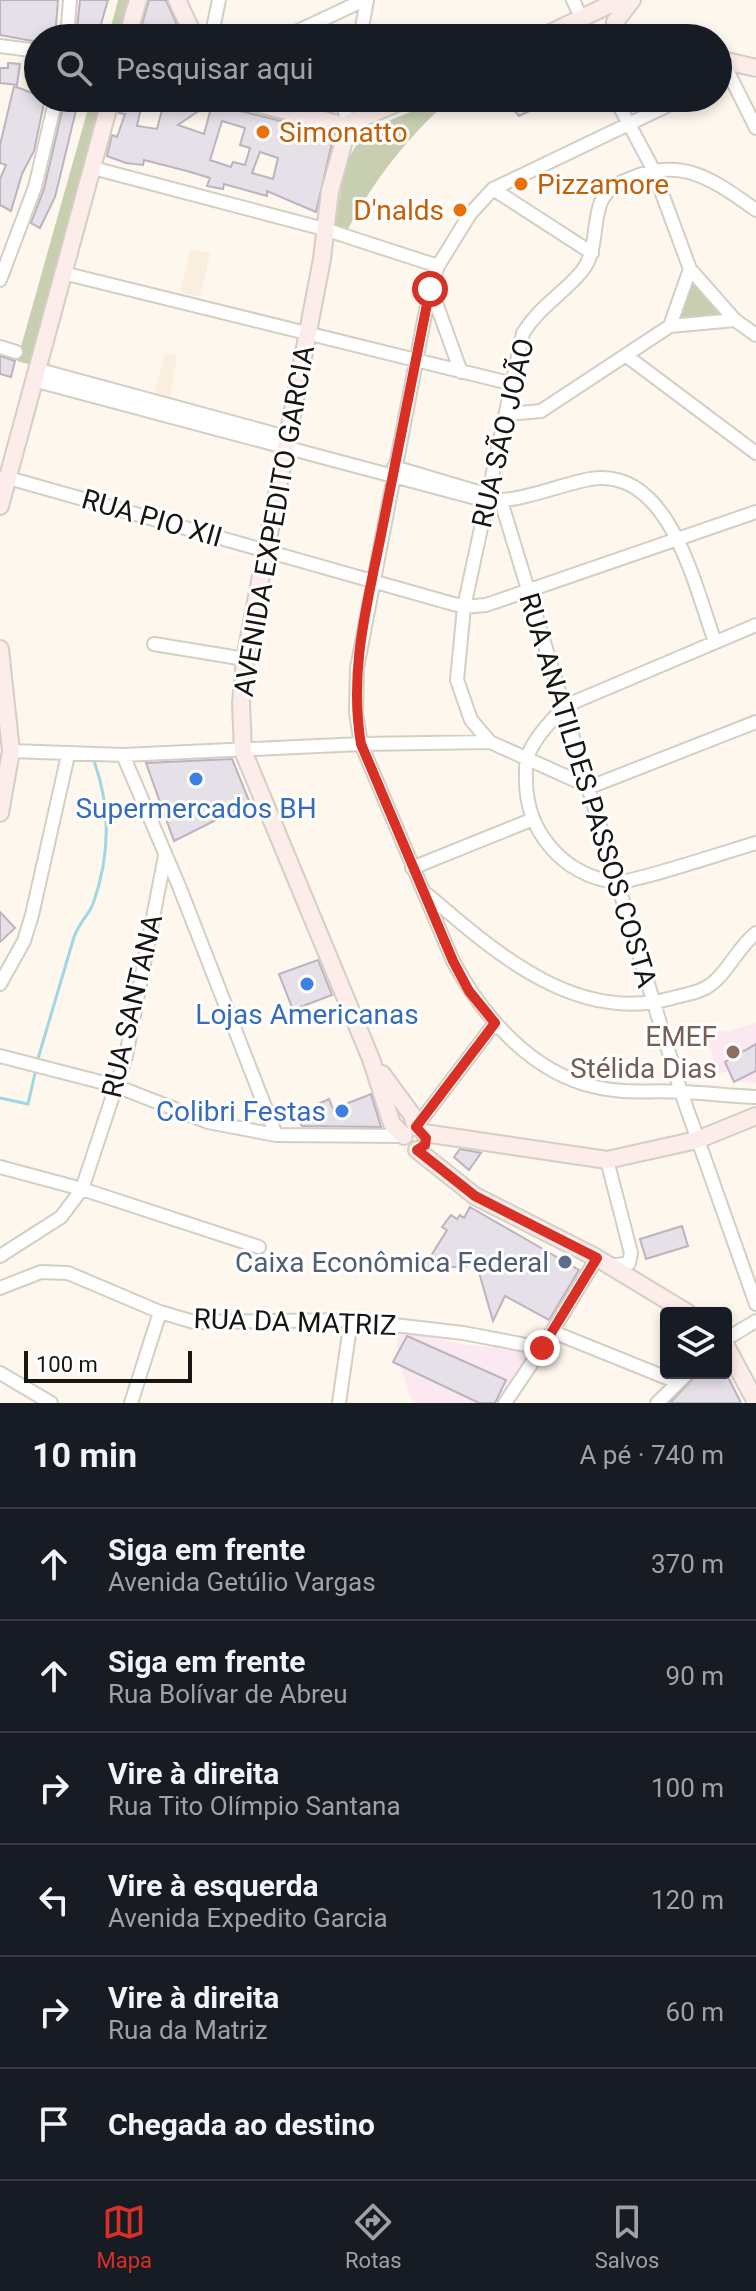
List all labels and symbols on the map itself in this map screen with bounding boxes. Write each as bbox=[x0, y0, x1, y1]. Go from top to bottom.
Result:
place label: Simonatto bbox=[279, 116, 408, 149]
marker: Simonatto bbox=[254, 123, 272, 141]
place label: Pizzamore bbox=[537, 168, 669, 201]
marker: Pizzamore bbox=[512, 175, 530, 193]
place label: D'nalds bbox=[353, 194, 444, 227]
marker: D'nalds bbox=[451, 201, 469, 219]
route start bbox=[412, 271, 448, 307]
street label: RUA SÃO JOÃO bbox=[465, 335, 541, 531]
street label: AVENIDA EXPEDITO GARCIA bbox=[227, 343, 321, 699]
street label: RUA PIO XII bbox=[78, 482, 226, 554]
street label: RUA ANATILDES PASSOS COSTA bbox=[512, 589, 664, 991]
marker: Supermercados BH bbox=[187, 770, 205, 788]
place label: Supermercados BH bbox=[75, 792, 317, 825]
street label: RUA SANTANA bbox=[95, 911, 169, 1101]
marker: Lojas Americanas bbox=[298, 975, 316, 993]
place label: Lojas Americanas bbox=[195, 998, 419, 1031]
place label: EMEF Stélida Dias bbox=[570, 1020, 717, 1085]
marker: EMEF Stélida Dias bbox=[724, 1043, 742, 1061]
place label: Colibri Festas bbox=[156, 1095, 326, 1128]
marker: Colibri Festas bbox=[333, 1102, 351, 1120]
place label: Caixa Econômica Federal bbox=[235, 1246, 549, 1279]
marker: Caixa Econômica Federal bbox=[556, 1253, 574, 1271]
street label: RUA DA MATRIZ bbox=[193, 1302, 397, 1342]
route end bbox=[524, 1330, 560, 1366]
scale bar bbox=[24, 1347, 192, 1383]

